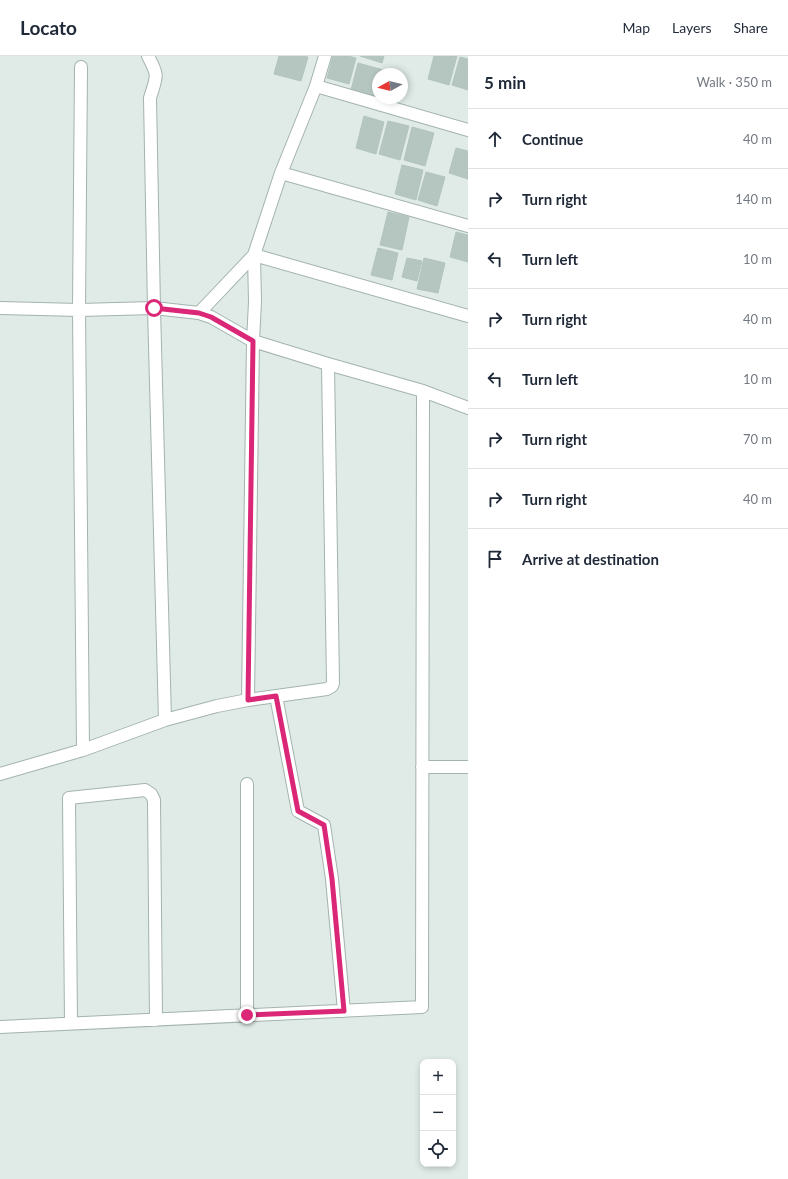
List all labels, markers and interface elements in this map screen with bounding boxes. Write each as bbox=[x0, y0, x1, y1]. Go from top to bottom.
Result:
text: Locato bbox=[20, 16, 77, 39]
text: Map bbox=[622, 19, 650, 36]
text: Layers bbox=[672, 19, 712, 36]
text: Share bbox=[734, 19, 768, 36]
north arrow bbox=[372, 68, 408, 104]
text: 5 min bbox=[484, 72, 526, 93]
text: Walk · 350 m bbox=[696, 74, 772, 90]
icon: ahead bbox=[484, 128, 506, 150]
text: Continue bbox=[522, 130, 583, 148]
text: 40 m bbox=[743, 131, 772, 147]
icon: right bbox=[484, 188, 506, 210]
text: Turn right bbox=[522, 190, 587, 208]
text: 140 m bbox=[735, 191, 772, 207]
icon: left bbox=[484, 248, 506, 270]
text: Turn left bbox=[522, 250, 578, 268]
text: 10 m bbox=[743, 251, 772, 267]
route start bbox=[145, 299, 163, 317]
icon: right bbox=[484, 308, 506, 330]
text: Turn right bbox=[522, 310, 587, 328]
text: 40 m bbox=[743, 311, 772, 327]
icon: left bbox=[484, 368, 506, 390]
text: Turn left bbox=[522, 370, 578, 388]
text: 10 m bbox=[743, 371, 772, 387]
icon: right bbox=[484, 428, 506, 450]
text: Turn right bbox=[522, 430, 587, 448]
text: 70 m bbox=[743, 431, 772, 447]
icon: right bbox=[484, 488, 506, 510]
text: Turn right bbox=[522, 490, 587, 508]
text: 40 m bbox=[743, 491, 772, 507]
icon: arrive bbox=[484, 548, 506, 570]
text: Arrive at destination bbox=[522, 550, 659, 568]
route end bbox=[238, 1006, 256, 1024]
map controls bbox=[420, 1059, 456, 1167]
button: + bbox=[420, 1059, 456, 1095]
button: − bbox=[420, 1095, 456, 1131]
button: locate bbox=[420, 1131, 456, 1167]

